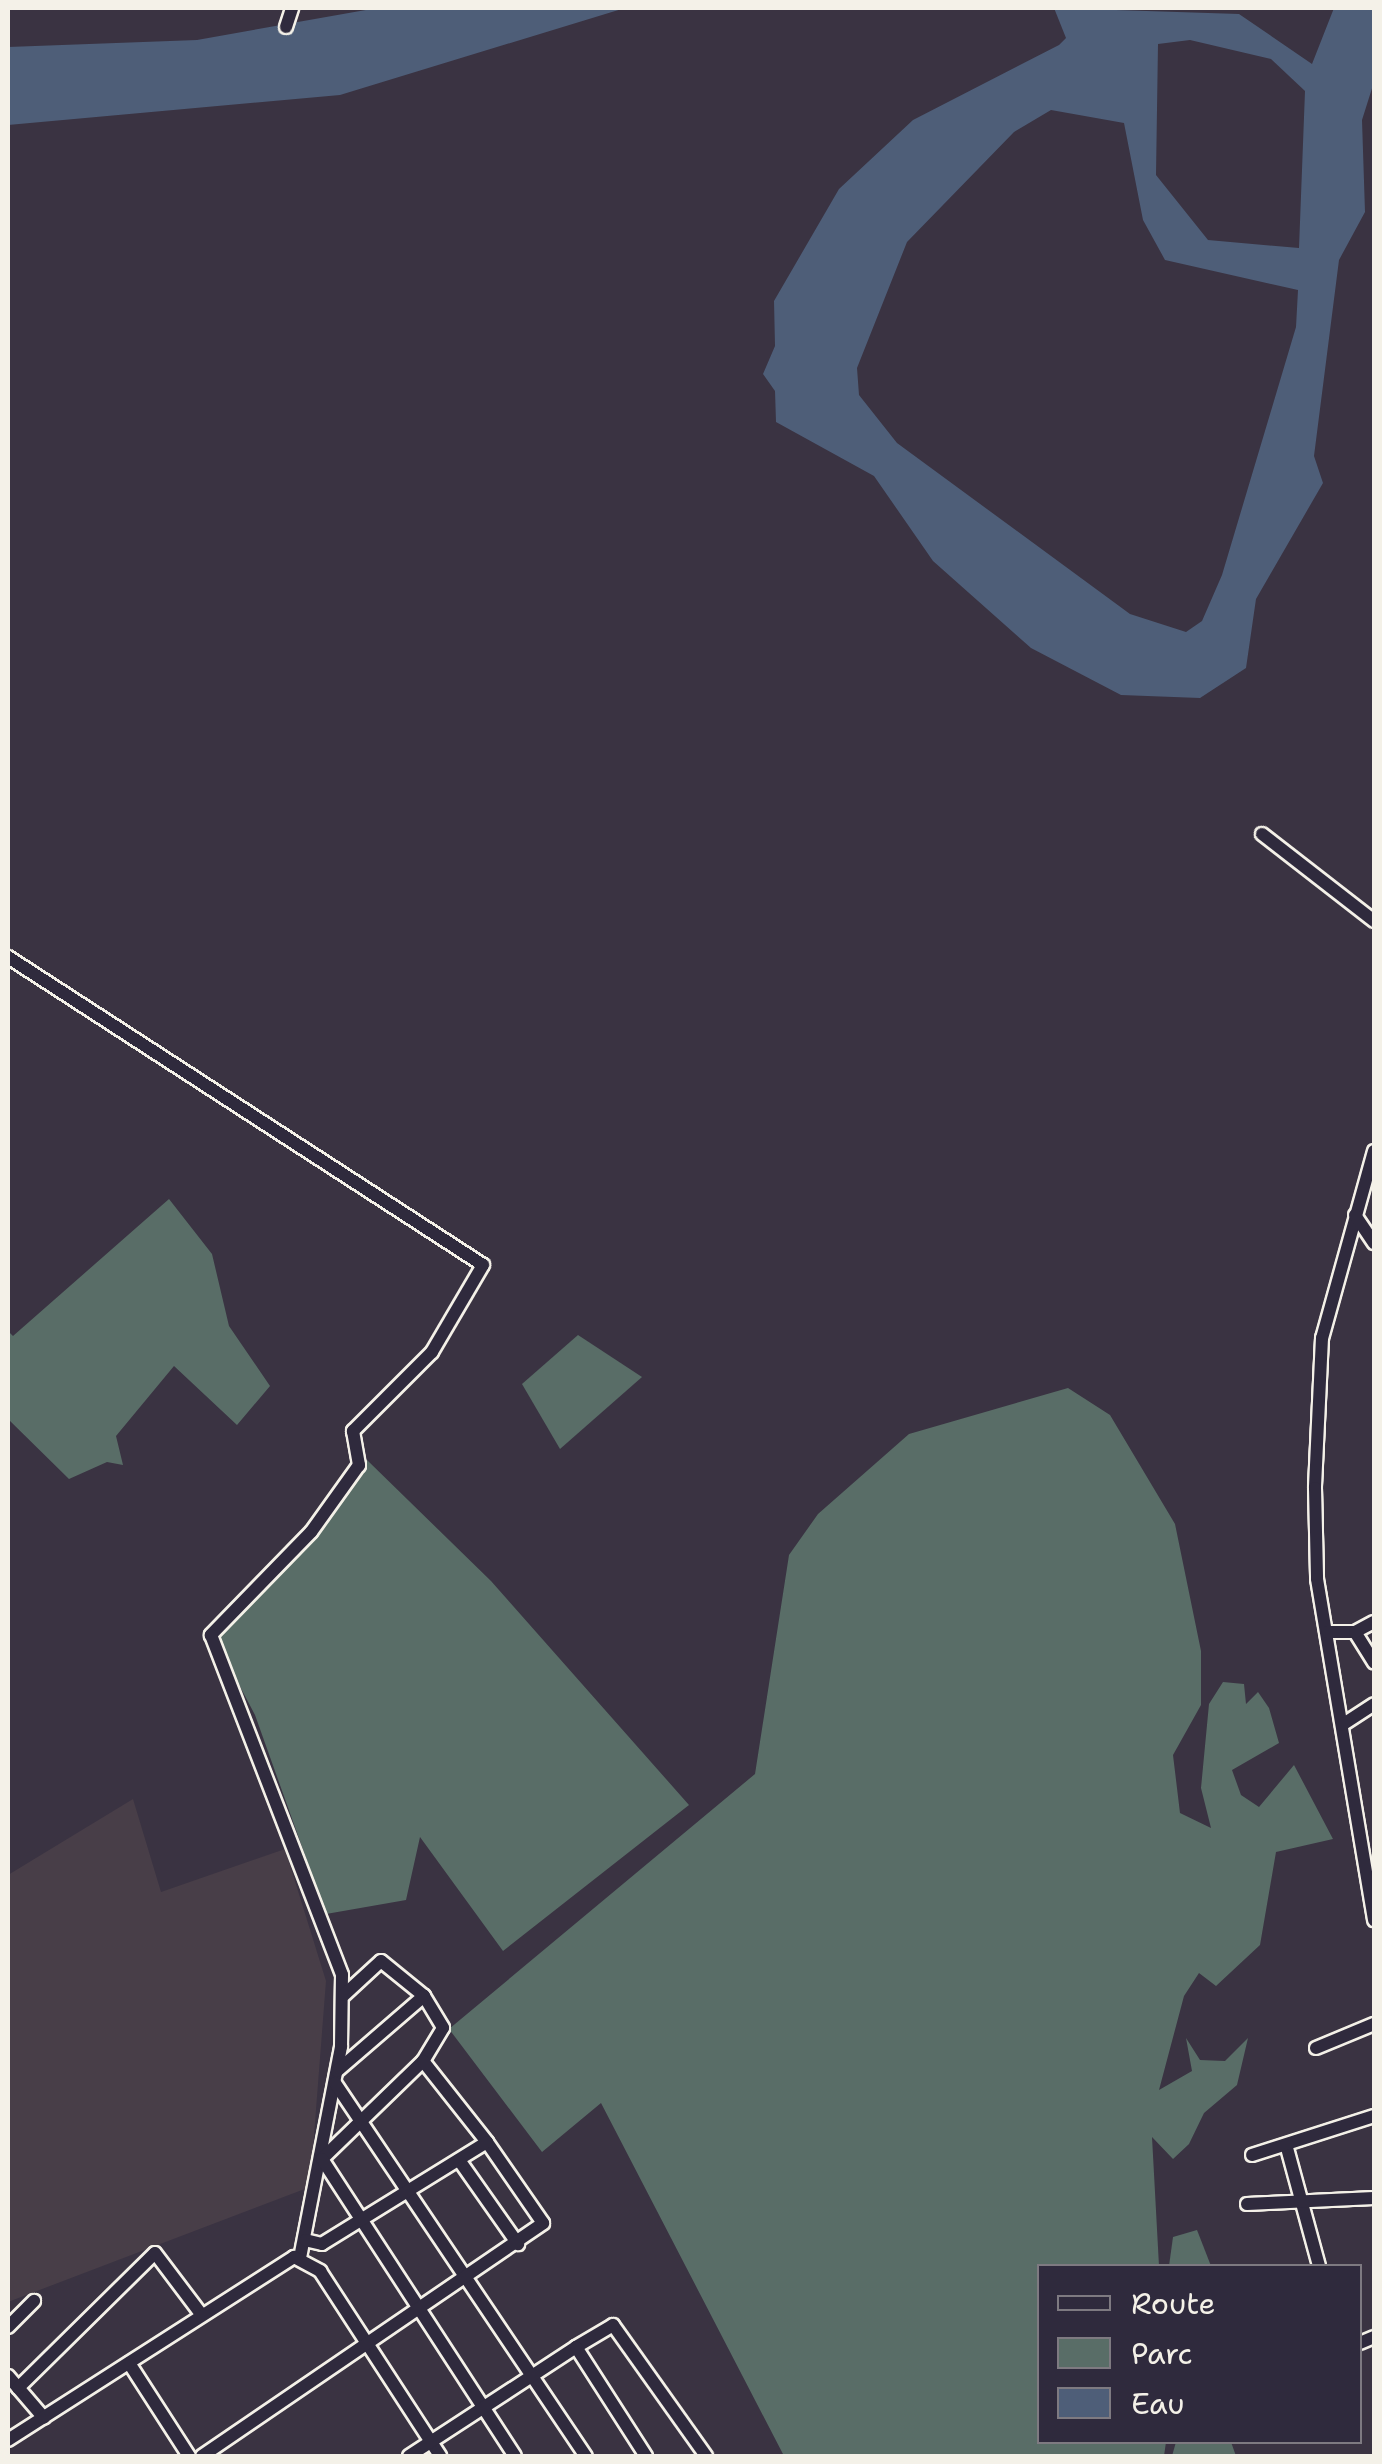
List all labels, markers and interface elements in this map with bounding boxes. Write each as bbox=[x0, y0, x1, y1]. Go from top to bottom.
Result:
legend bbox=[1037, 2264, 1362, 2444]
text: Route bbox=[1131, 2283, 1215, 2324]
text: Parc bbox=[1131, 2333, 1193, 2374]
text: Eau bbox=[1131, 2383, 1185, 2424]

